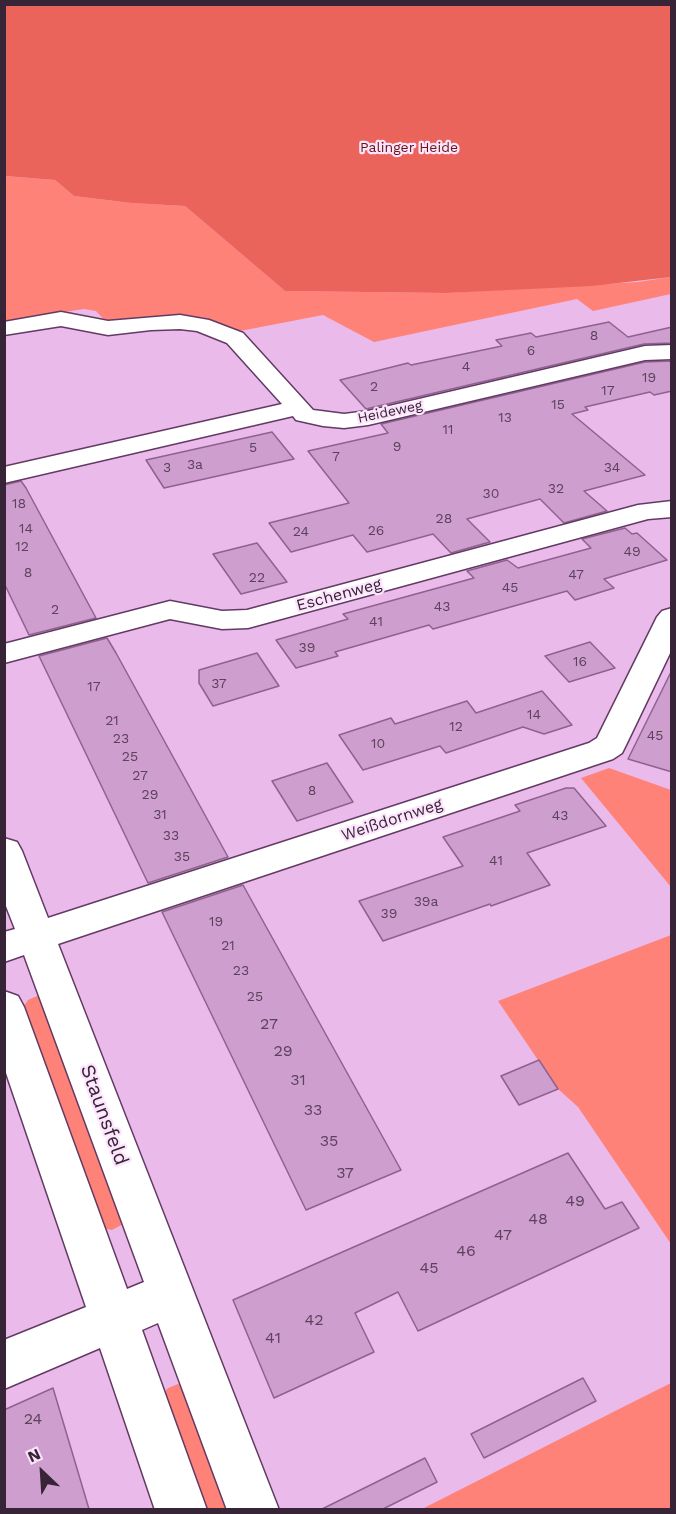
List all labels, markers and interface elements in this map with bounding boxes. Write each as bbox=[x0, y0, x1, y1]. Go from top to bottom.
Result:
park label: Palinger Heide bbox=[360, 140, 458, 156]
house number: 8 bbox=[590, 328, 598, 344]
house number: 6 bbox=[527, 343, 535, 359]
house number: 4 bbox=[462, 359, 470, 375]
house number: 19 bbox=[642, 370, 656, 386]
house number: 2 bbox=[370, 379, 378, 395]
house number: 17 bbox=[601, 383, 615, 399]
street label: Heideweg bbox=[356, 397, 424, 427]
house number: 15 bbox=[551, 397, 565, 413]
house number: 13 bbox=[498, 410, 512, 426]
house number: 11 bbox=[443, 422, 453, 438]
house number: 9 bbox=[393, 439, 401, 455]
house number: 5 bbox=[249, 440, 257, 456]
house number: 7 bbox=[332, 449, 340, 465]
house number: 3a bbox=[187, 457, 203, 473]
house number: 3 bbox=[163, 460, 171, 476]
house number: 34 bbox=[604, 460, 620, 476]
house number: 32 bbox=[548, 481, 564, 497]
house number: 30 bbox=[483, 486, 499, 502]
house number: 18 bbox=[12, 496, 26, 512]
house number: 28 bbox=[436, 511, 452, 527]
house number: 14 bbox=[19, 521, 33, 537]
house number: 26 bbox=[368, 523, 384, 539]
house number: 24 bbox=[293, 524, 309, 540]
house number: 12 bbox=[15, 539, 29, 555]
house number: 49 bbox=[623, 544, 641, 560]
house number: 8 bbox=[24, 565, 32, 581]
house number: 47 bbox=[568, 567, 584, 583]
house number: 22 bbox=[249, 570, 265, 586]
street label: Eschenweg bbox=[294, 574, 384, 616]
house number: 45 bbox=[502, 580, 518, 596]
house number: 43 bbox=[434, 599, 450, 615]
house number: 2 bbox=[51, 602, 59, 618]
house number: 41 bbox=[369, 614, 383, 630]
house number: 39 bbox=[299, 640, 315, 656]
house number: 16 bbox=[573, 654, 587, 670]
house number: 37 bbox=[211, 676, 227, 692]
house number: 17 bbox=[87, 679, 101, 695]
house number: 14 bbox=[527, 707, 541, 723]
house number: 21 bbox=[105, 713, 119, 729]
house number: 12 bbox=[449, 719, 463, 735]
house number: 45 bbox=[647, 728, 663, 744]
house number: 23 bbox=[113, 731, 129, 747]
house number: 10 bbox=[371, 736, 385, 752]
house number: 25 bbox=[122, 749, 138, 765]
house number: 27 bbox=[132, 768, 148, 784]
house number: 8 bbox=[308, 783, 316, 799]
house number: 29 bbox=[142, 787, 158, 803]
street label: Weißdornweg bbox=[339, 795, 445, 845]
house number: 31 bbox=[153, 807, 167, 823]
house number: 43 bbox=[552, 808, 568, 824]
house number: 33 bbox=[163, 828, 179, 844]
house number: 35 bbox=[174, 849, 190, 865]
house number: 41 bbox=[489, 853, 503, 869]
house number: 39a bbox=[414, 894, 438, 910]
house number: 39 bbox=[381, 906, 397, 922]
house number: 19 bbox=[209, 914, 223, 930]
house number: 21 bbox=[221, 938, 235, 954]
house number: 23 bbox=[233, 963, 249, 979]
house number: 25 bbox=[247, 989, 263, 1005]
house number: 27 bbox=[260, 1014, 278, 1034]
house number: 29 bbox=[273, 1041, 293, 1061]
street label: Staunsfeld bbox=[75, 1061, 133, 1169]
house number: 31 bbox=[290, 1070, 306, 1090]
house number: 33 bbox=[304, 1100, 322, 1120]
house number: 35 bbox=[320, 1131, 338, 1151]
house number: 37 bbox=[336, 1163, 354, 1183]
house number: 49 bbox=[565, 1191, 585, 1211]
house number: 48 bbox=[528, 1209, 548, 1229]
house number: 47 bbox=[494, 1225, 512, 1245]
house number: 46 bbox=[456, 1241, 476, 1261]
house number: 45 bbox=[419, 1258, 439, 1278]
house number: 42 bbox=[304, 1310, 324, 1330]
house number: 41 bbox=[265, 1328, 281, 1348]
house number: 24 bbox=[24, 1409, 42, 1429]
north arrow bbox=[12, 1442, 72, 1502]
text: N bbox=[25, 1444, 44, 1466]

